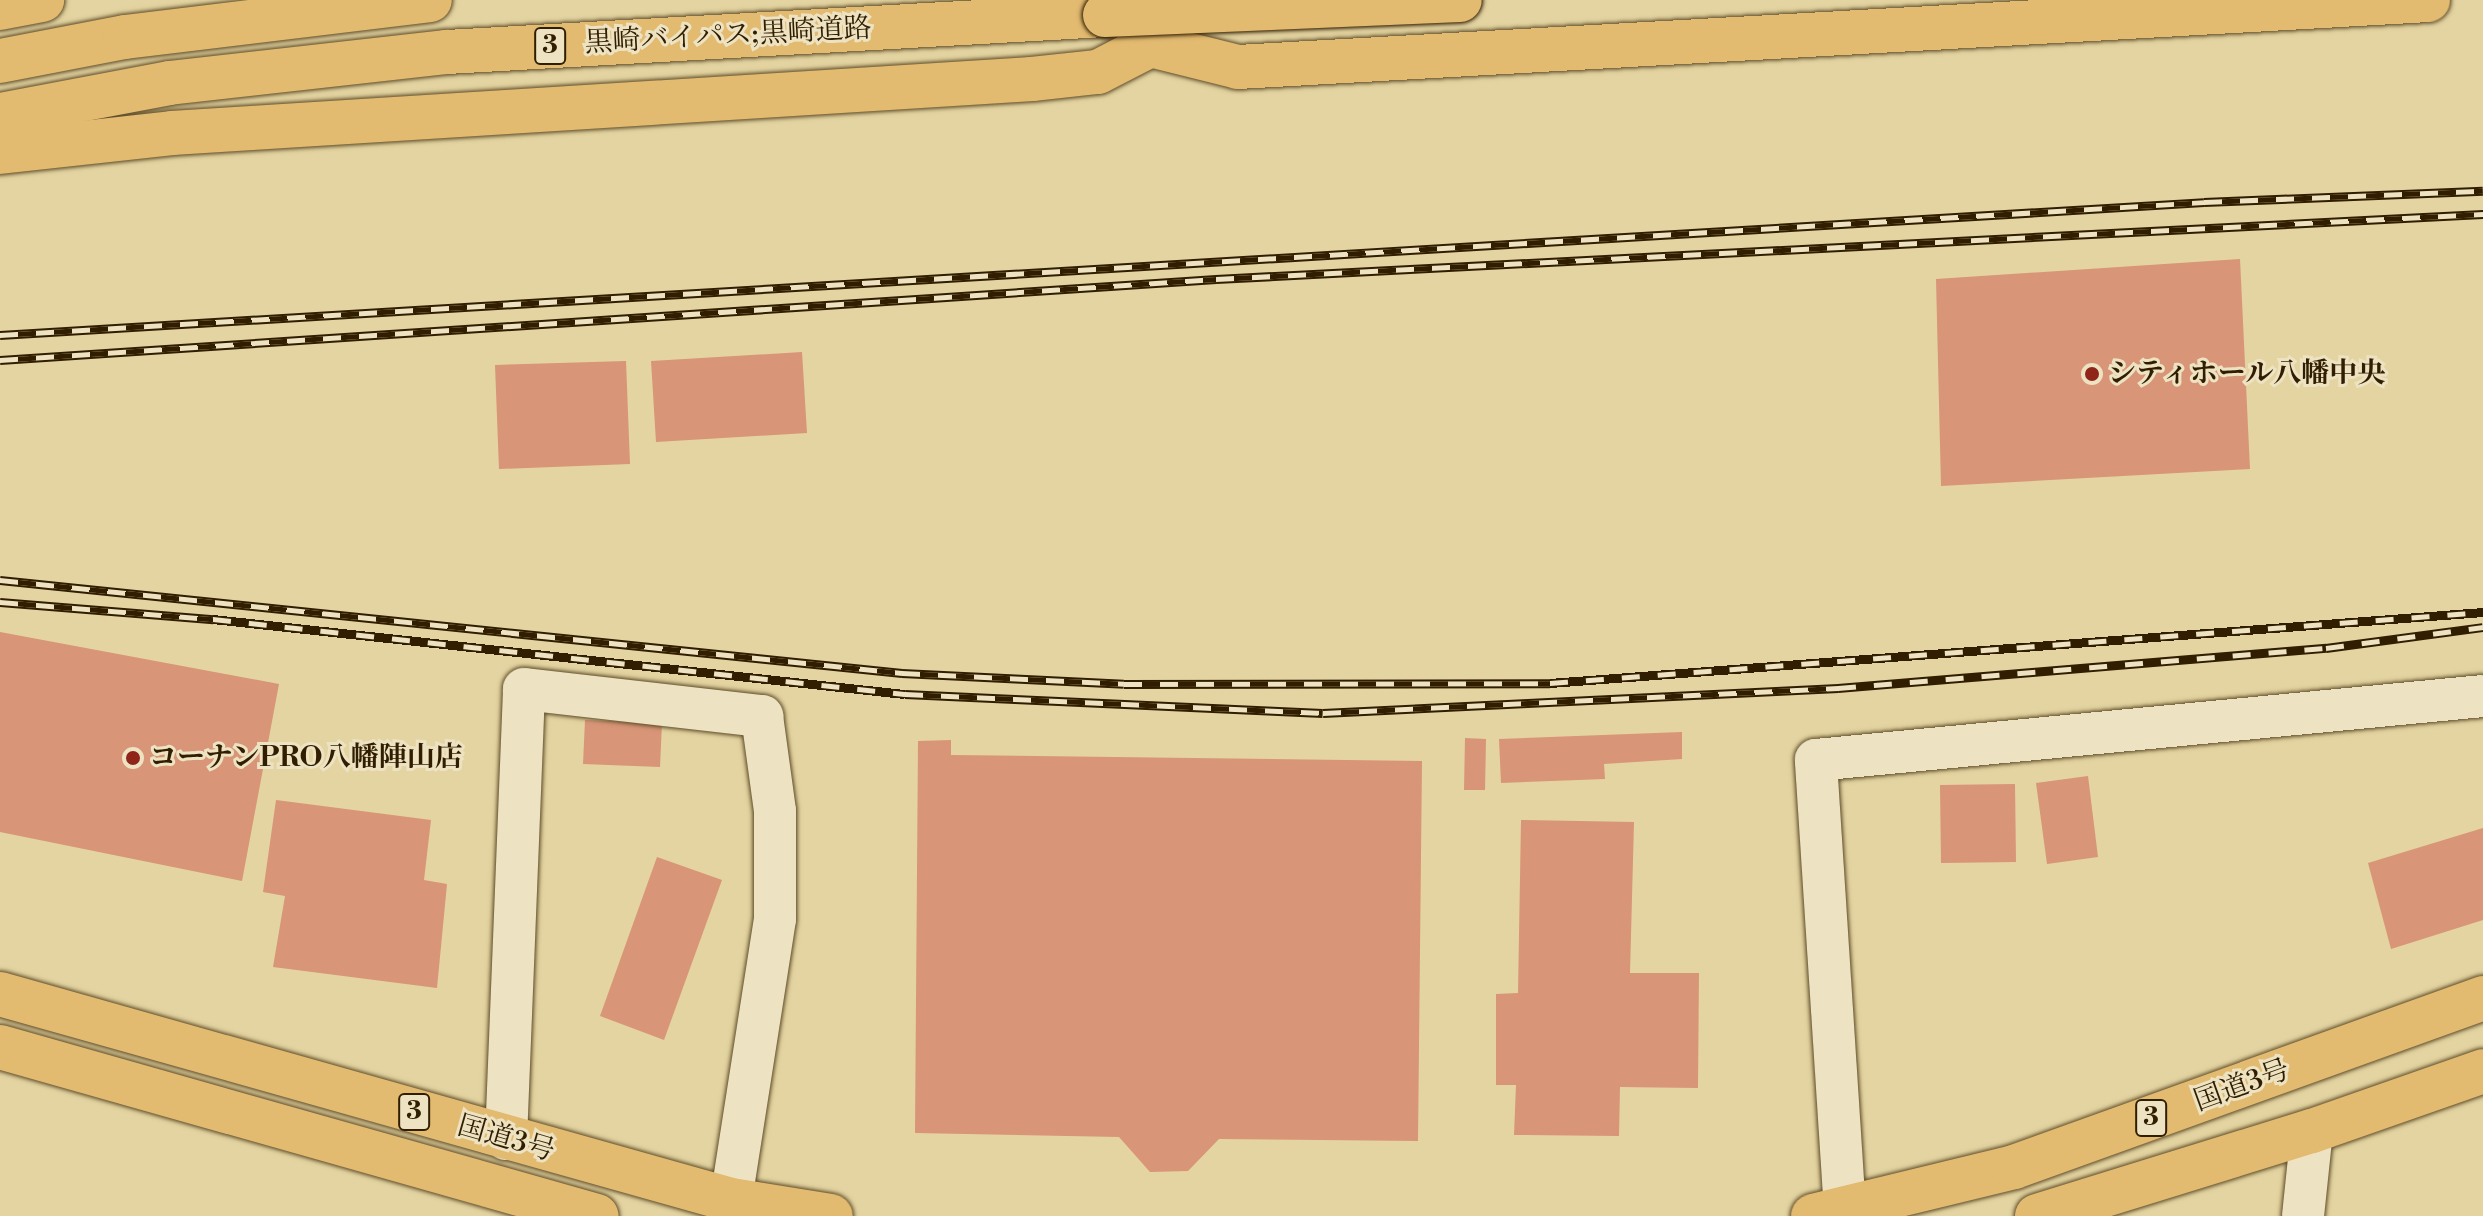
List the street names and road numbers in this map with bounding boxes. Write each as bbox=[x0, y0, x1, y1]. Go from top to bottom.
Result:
street label: 黒崎バイパス;黒崎道路 bbox=[583, 12, 873, 60]
road number: 3 bbox=[534, 24, 566, 68]
street label: 国道3号 bbox=[2190, 1053, 2294, 1119]
road number: 3 bbox=[398, 1090, 430, 1134]
road number: 3 bbox=[2135, 1096, 2167, 1140]
street label: 国道3号 bbox=[454, 1109, 558, 1169]

